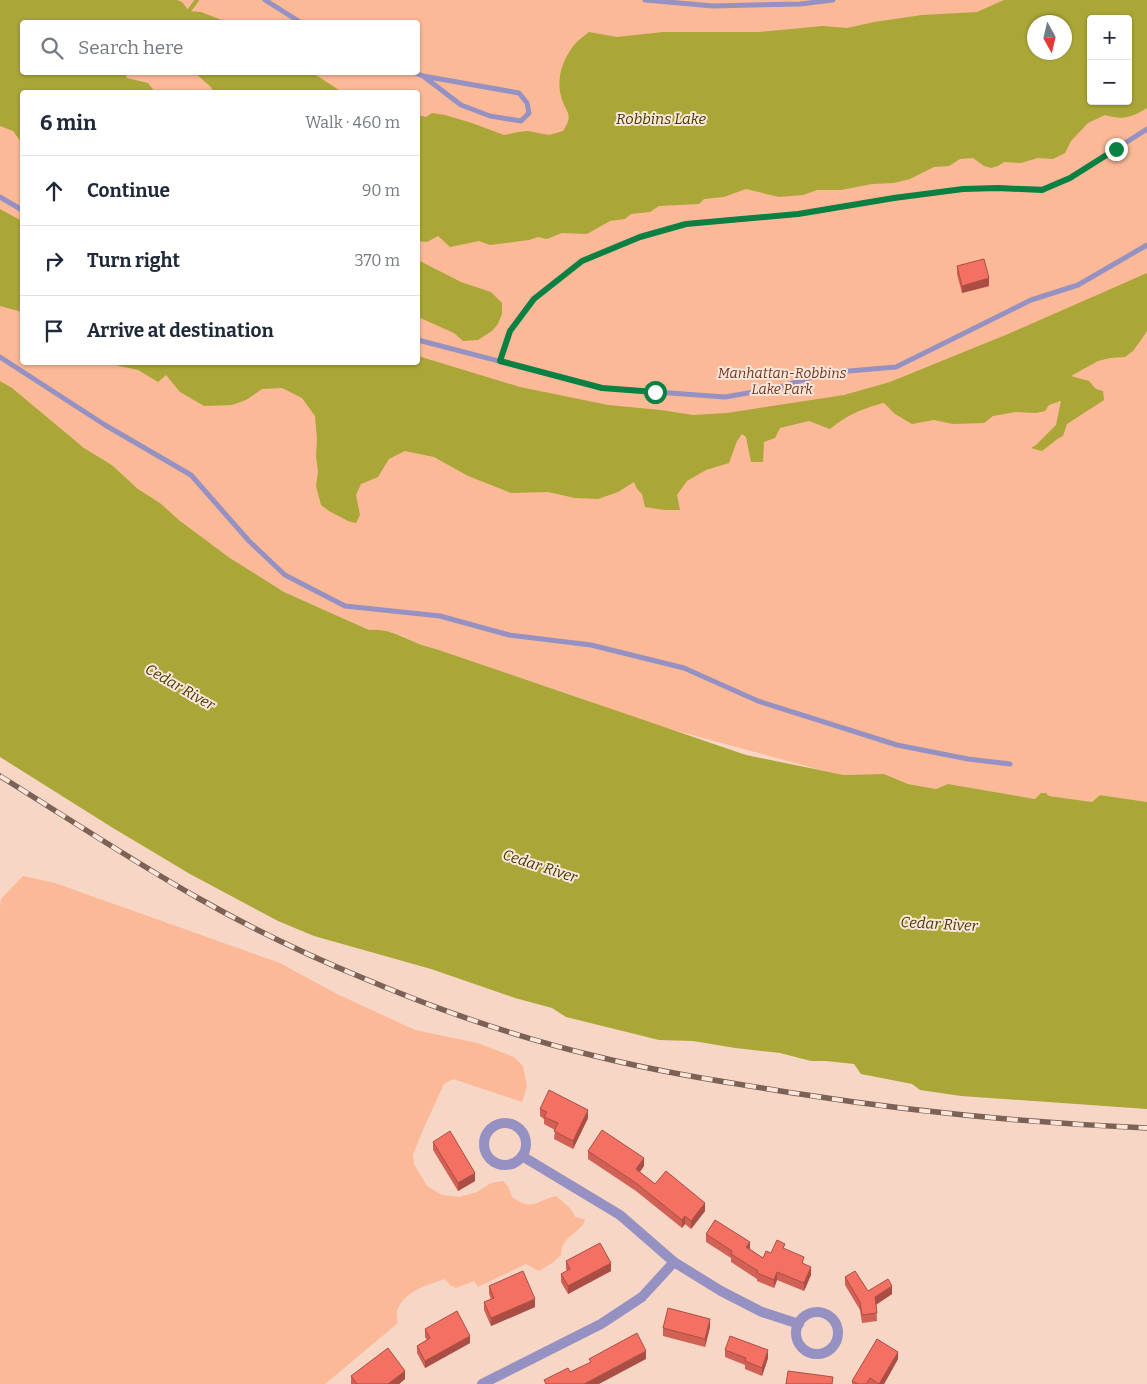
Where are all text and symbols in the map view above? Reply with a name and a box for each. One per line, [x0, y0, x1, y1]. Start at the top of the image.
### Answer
north arrow [1027, 15, 1072, 60]
map controls [1087, 15, 1132, 105]
button: + [1087, 15, 1132, 60]
search box [20, 20, 420, 75]
icon: search [38, 34, 66, 62]
text: Search here [78, 36, 183, 59]
button: − [1087, 60, 1132, 105]
text: 6 min [40, 110, 96, 136]
water label: Robbins Lake [616, 110, 706, 128]
text: Walk · 460 m [305, 113, 400, 132]
route end [1105, 138, 1128, 161]
icon: ahead [40, 177, 68, 205]
text: Continue [87, 179, 170, 202]
text: 90 m [362, 181, 400, 200]
icon: right [40, 247, 68, 275]
text: Turn right [87, 249, 180, 272]
text: 370 m [354, 251, 400, 270]
icon: arrive [40, 317, 68, 345]
text: Arrive at destination [87, 319, 274, 342]
park label: Manhattan-Robbins Lake Park [718, 365, 847, 398]
route start [644, 381, 667, 404]
water label: Cedar River [142, 660, 219, 715]
water label: Cedar River [500, 846, 580, 887]
water label: Cedar River [900, 913, 979, 935]

